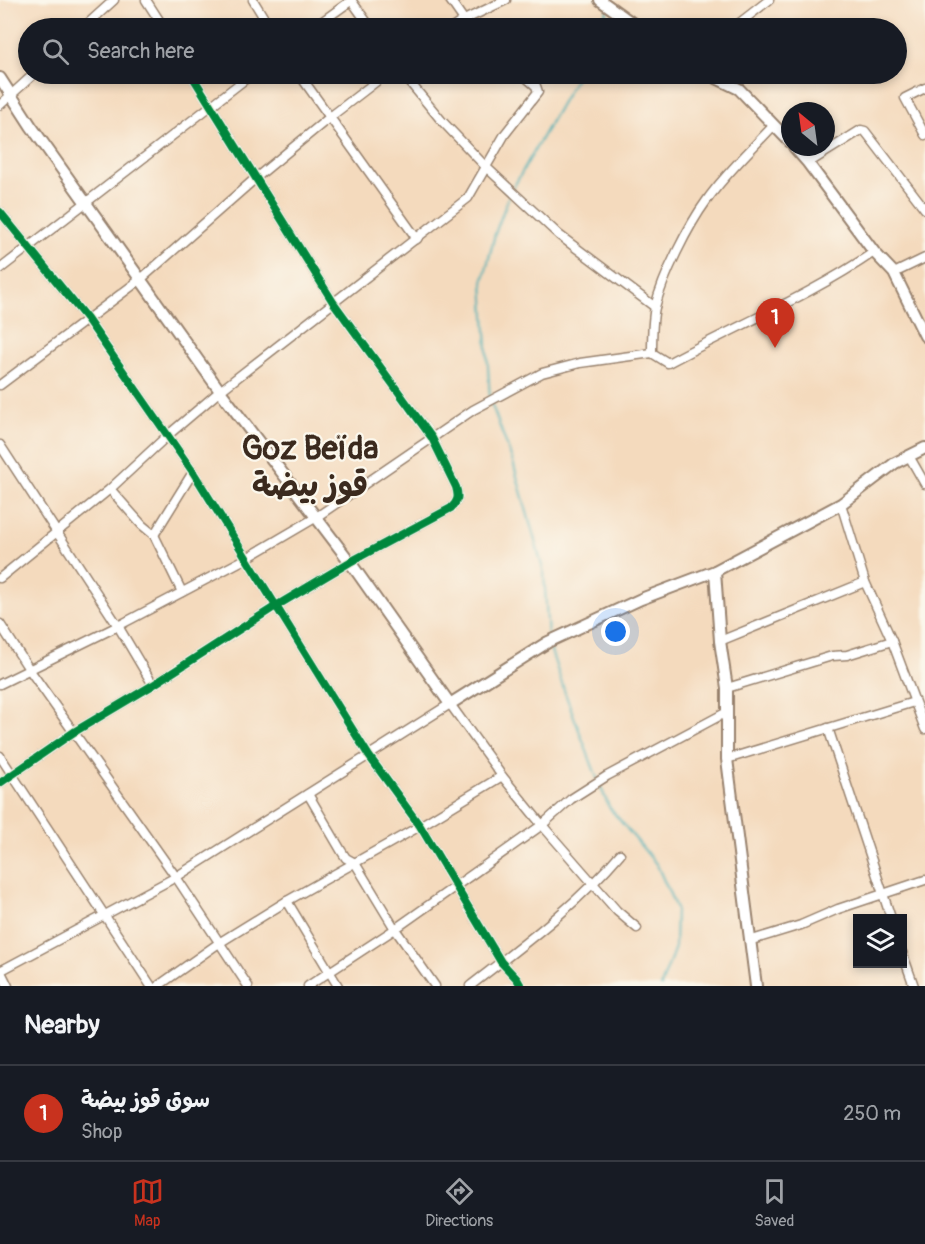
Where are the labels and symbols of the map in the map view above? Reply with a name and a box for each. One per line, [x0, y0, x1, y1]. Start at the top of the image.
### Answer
north arrow [781, 102, 835, 156]
pin: 1 [756, 298, 794, 348]
district label: Goz Beïda قوز بيضة [242, 429, 378, 506]
your location [601, 617, 630, 646]

